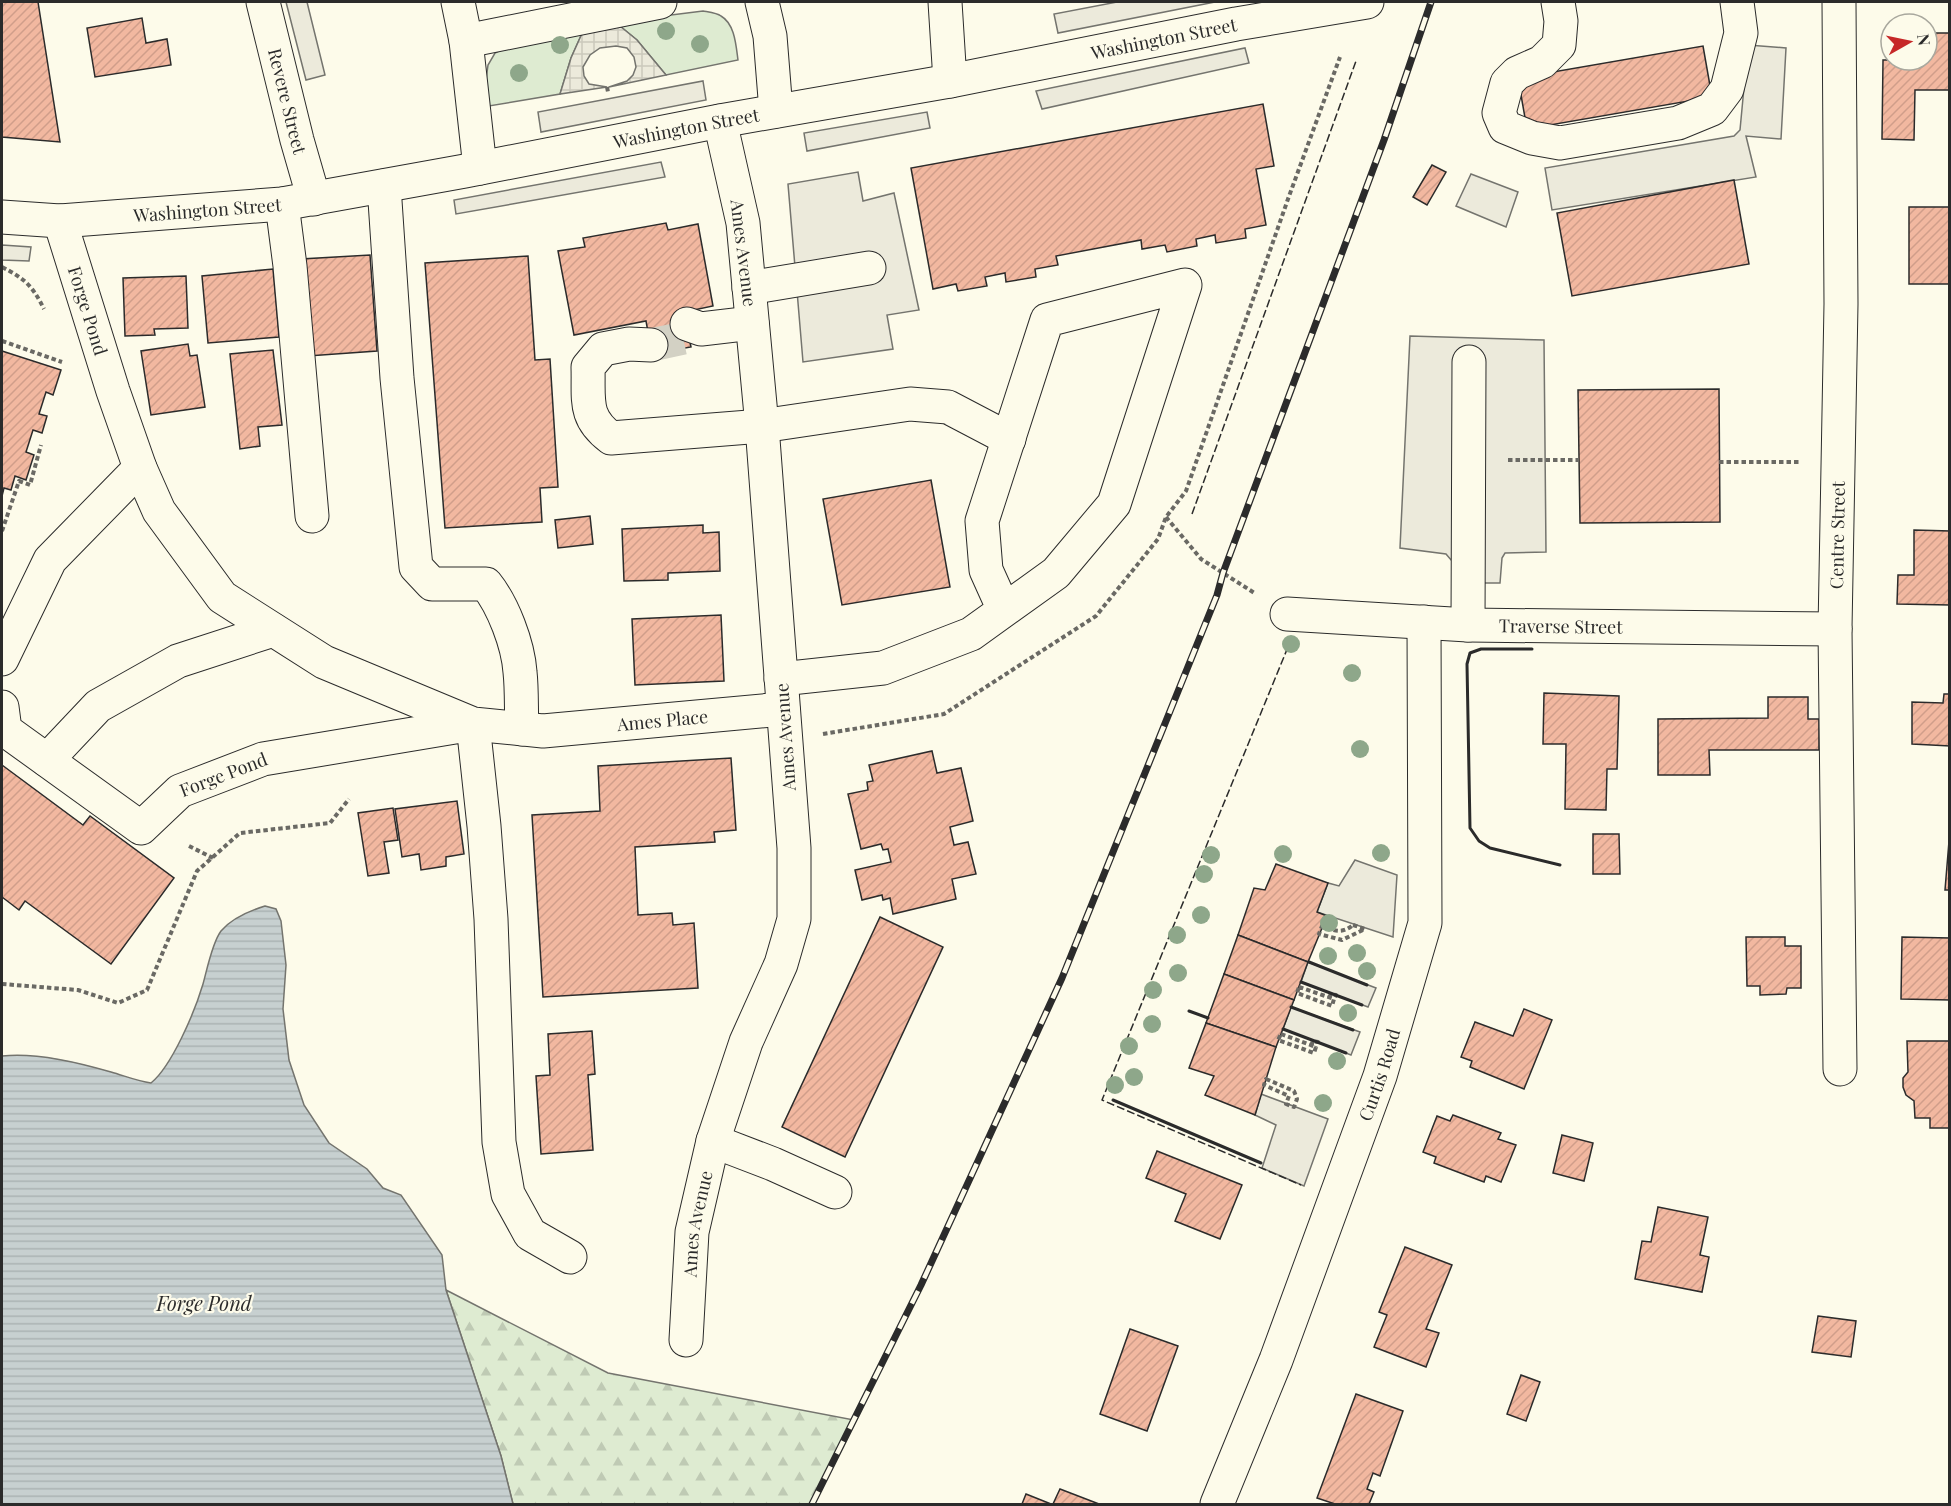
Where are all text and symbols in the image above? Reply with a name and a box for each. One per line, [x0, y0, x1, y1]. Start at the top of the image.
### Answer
street label: Washington Street [1088, 12, 1239, 65]
north arrow [1879, 12, 1939, 72]
text: N [1913, 32, 1936, 47]
street label: Revere Street [263, 46, 313, 157]
street label: Washington Street [610, 102, 762, 154]
street label: Washington Street [132, 192, 283, 227]
street label: Ames Avenue [725, 197, 762, 308]
street label: Forge Pond [63, 263, 113, 359]
street label: Centre Street [1824, 480, 1850, 589]
street label: Traverse Street [1499, 613, 1623, 639]
street label: Ames Avenue [769, 682, 801, 793]
street label: Ames Place [615, 704, 709, 736]
street label: Forge Pond [176, 746, 271, 802]
street label: Curtis Road [1353, 1025, 1405, 1124]
street label: Ames Avenue [677, 1168, 718, 1279]
water label: Forge Pond [155, 1289, 253, 1316]

